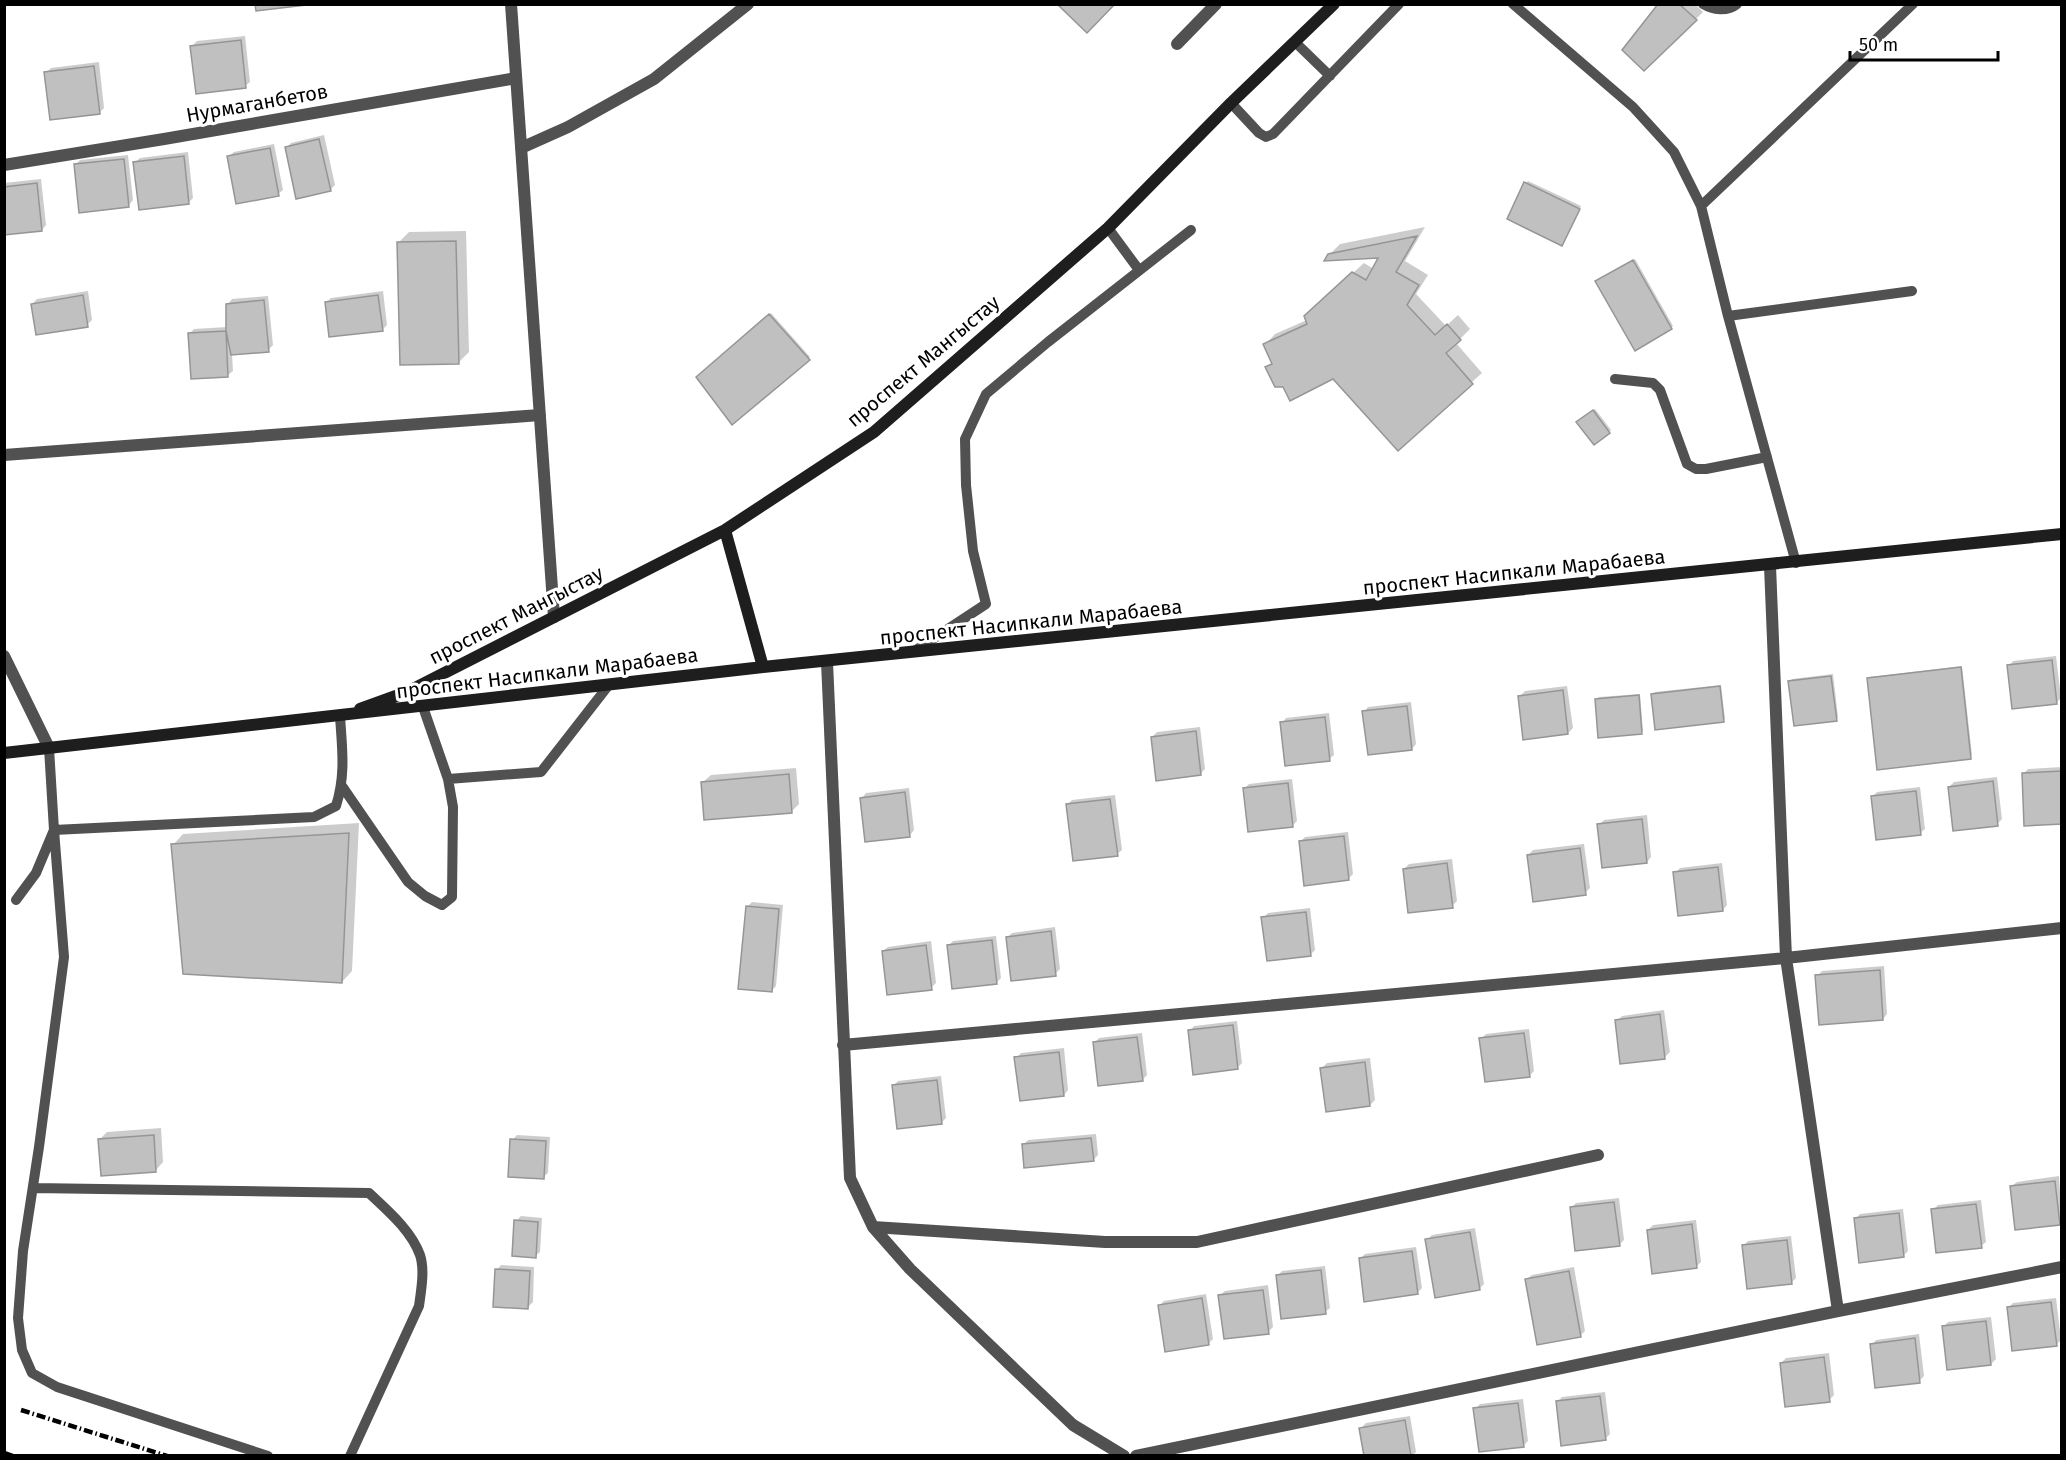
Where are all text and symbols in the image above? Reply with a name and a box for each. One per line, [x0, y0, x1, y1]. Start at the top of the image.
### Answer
scale bar [1850, 24, 1998, 62]
text: 50 m [1859, 34, 1898, 56]
street label: Нурмаганбетов [184, 79, 330, 127]
street label: проспект Мангыстау [842, 290, 1004, 432]
street label: проспект Насипкали Марабаева [1362, 544, 1666, 600]
street label: проспект Мангыстау [425, 561, 607, 669]
street label: проспект Насипкали Марабаева [879, 594, 1183, 650]
street label: проспект Насипкали Марабаева [395, 643, 699, 703]

